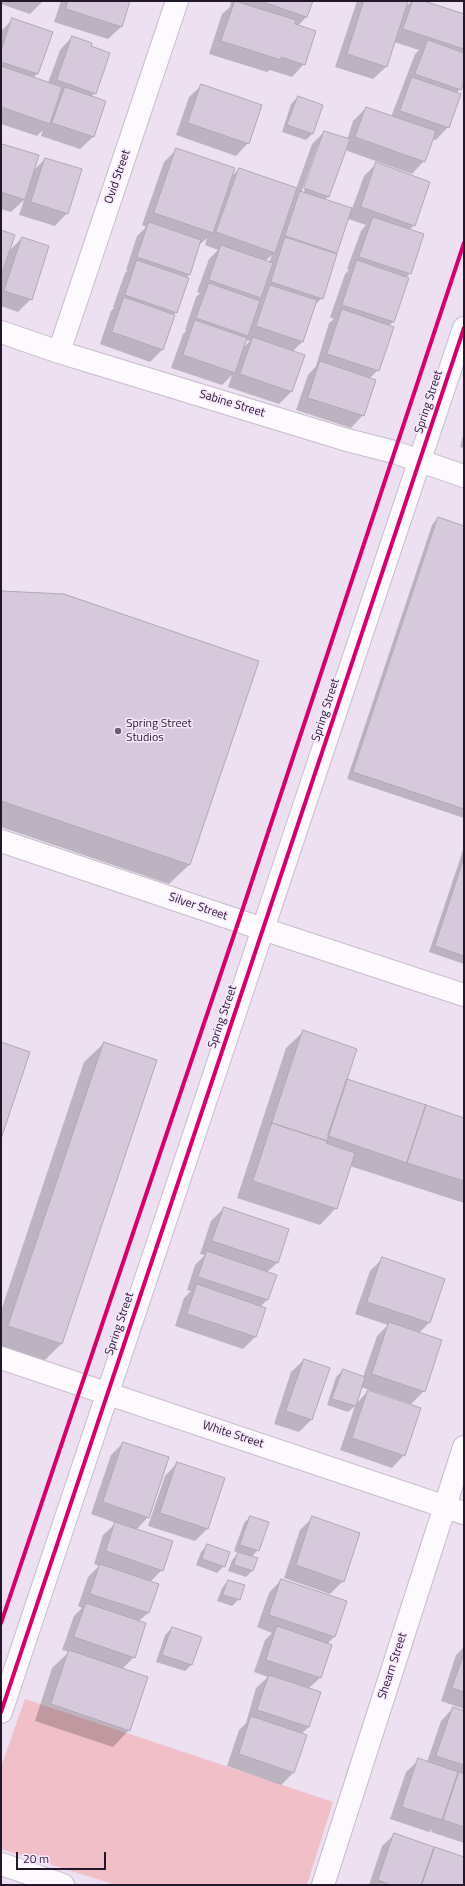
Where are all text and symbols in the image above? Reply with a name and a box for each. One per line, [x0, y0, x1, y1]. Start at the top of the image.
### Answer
street label: Ovid Street [102, 148, 134, 206]
street label: Spring Street [412, 368, 446, 436]
street label: Sabine Street [198, 387, 266, 421]
street label: Spring Street [309, 676, 343, 744]
place label: Spring Street Studios [126, 717, 192, 745]
marker: Spring Street Studios [113, 726, 123, 736]
street label: Silver Street [167, 890, 229, 924]
street label: Spring Street [205, 984, 241, 1050]
street label: Spring Street [102, 1291, 138, 1357]
street label: White Street [201, 1418, 265, 1452]
street label: Shearn Street [375, 1631, 411, 1701]
scale bar [18, 1844, 108, 1870]
text: 20 m [23, 1849, 49, 1868]

